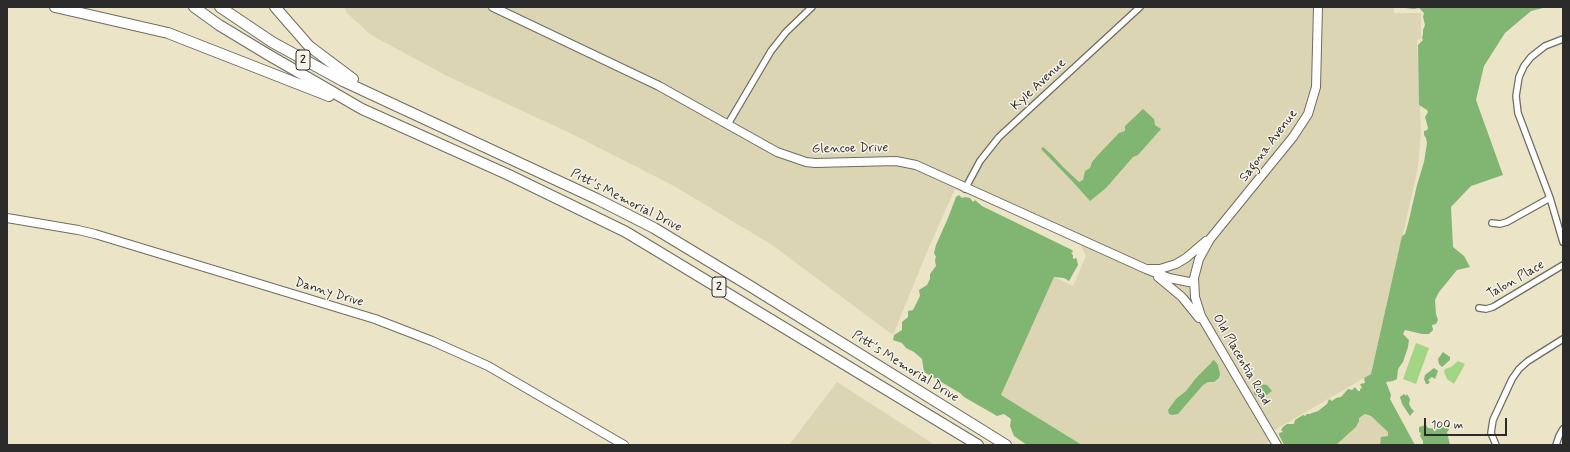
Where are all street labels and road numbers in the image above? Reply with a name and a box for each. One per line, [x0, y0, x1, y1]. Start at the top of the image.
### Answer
road number: 2 [296, 50, 310, 70]
street label: Kyle Avenue [1008, 56, 1070, 114]
street label: Sagona Avenue [1237, 107, 1301, 185]
street label: Glencoe Drive [812, 141, 888, 157]
street label: Pitt's Memorial Drive [568, 166, 684, 236]
street label: Talon Place [1485, 257, 1547, 303]
street label: Danny Drive [293, 275, 365, 311]
road number: 2 [712, 277, 726, 297]
street label: Old Placentia Road [1209, 312, 1273, 408]
street label: Pitt's Memorial Drive [849, 328, 961, 406]

